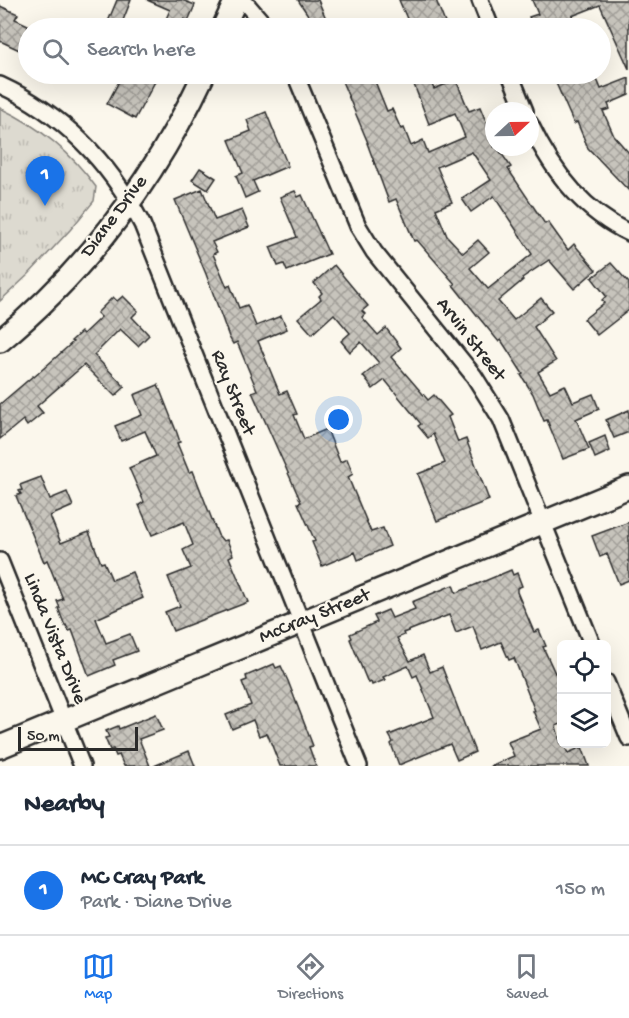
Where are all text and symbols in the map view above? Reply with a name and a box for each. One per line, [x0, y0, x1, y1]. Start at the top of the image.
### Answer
search box [18, 18, 611, 84]
icon: search [39, 35, 72, 68]
text: Search here [87, 38, 195, 64]
north arrow [485, 102, 539, 156]
pin: 1 [26, 156, 64, 206]
street label: Diane Drive [76, 171, 154, 264]
street label: Arvin Street [430, 294, 511, 388]
street label: Ray Street [205, 347, 260, 440]
your location [324, 405, 353, 434]
street label: Linda Vista Drive [17, 570, 91, 708]
street label: McCray Street [256, 584, 376, 650]
map controls [557, 640, 611, 748]
button: locate [557, 640, 611, 694]
button: layers [557, 694, 611, 748]
scale bar [18, 724, 138, 752]
text: 50 m [27, 728, 60, 747]
text: Nearby [24, 790, 105, 821]
text: MC Cray Park [81, 866, 203, 892]
text: 1 [39, 879, 48, 902]
text: 150 m [556, 879, 605, 902]
text: Park · Diane Drive [81, 892, 232, 915]
tab: Map [82, 950, 115, 1005]
tab: Directions [278, 950, 343, 1005]
tab: Saved [506, 950, 547, 1005]

